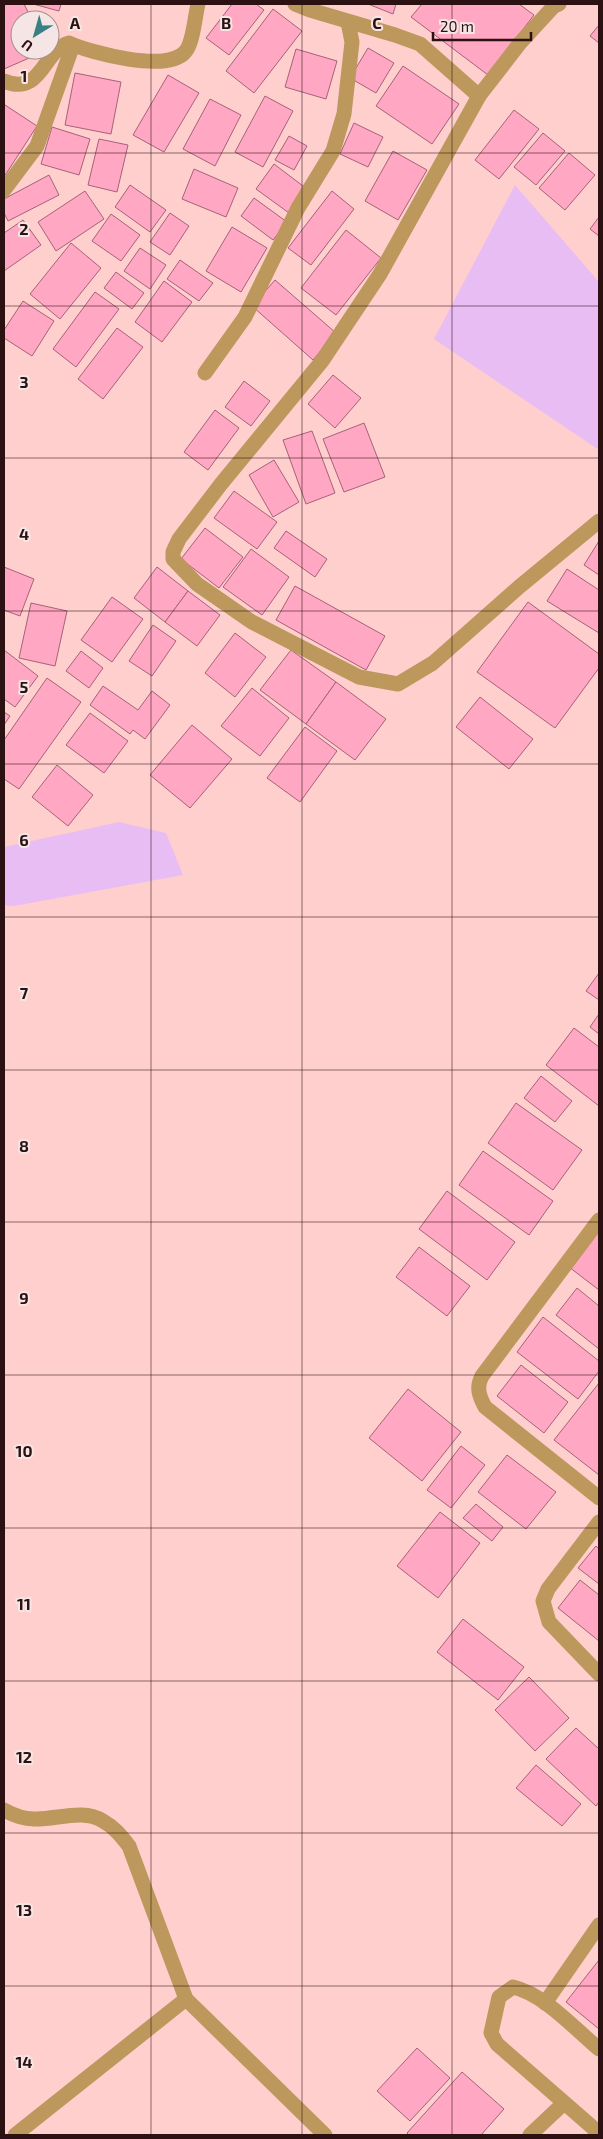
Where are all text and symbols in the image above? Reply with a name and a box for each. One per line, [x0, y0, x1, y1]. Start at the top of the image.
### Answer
north arrow [10, 10, 60, 60]
scale bar [433, 10, 530, 42]
text: A [70, 13, 81, 32]
text: B [221, 13, 231, 32]
text: C [372, 13, 382, 32]
text: 20 m [440, 17, 474, 35]
text: U [18, 36, 36, 55]
text: 1 [21, 66, 27, 85]
text: 2 [19, 219, 29, 238]
text: 3 [19, 372, 29, 391]
text: 4 [19, 524, 29, 543]
text: 5 [20, 677, 29, 696]
text: 6 [19, 830, 29, 849]
text: 7 [20, 983, 29, 1002]
text: 8 [19, 1136, 29, 1155]
text: 9 [19, 1288, 29, 1307]
text: 10 [15, 1441, 33, 1460]
text: 11 [17, 1594, 31, 1613]
text: 12 [16, 1747, 32, 1766]
text: 13 [16, 1900, 32, 1919]
text: 14 [15, 2052, 33, 2071]

